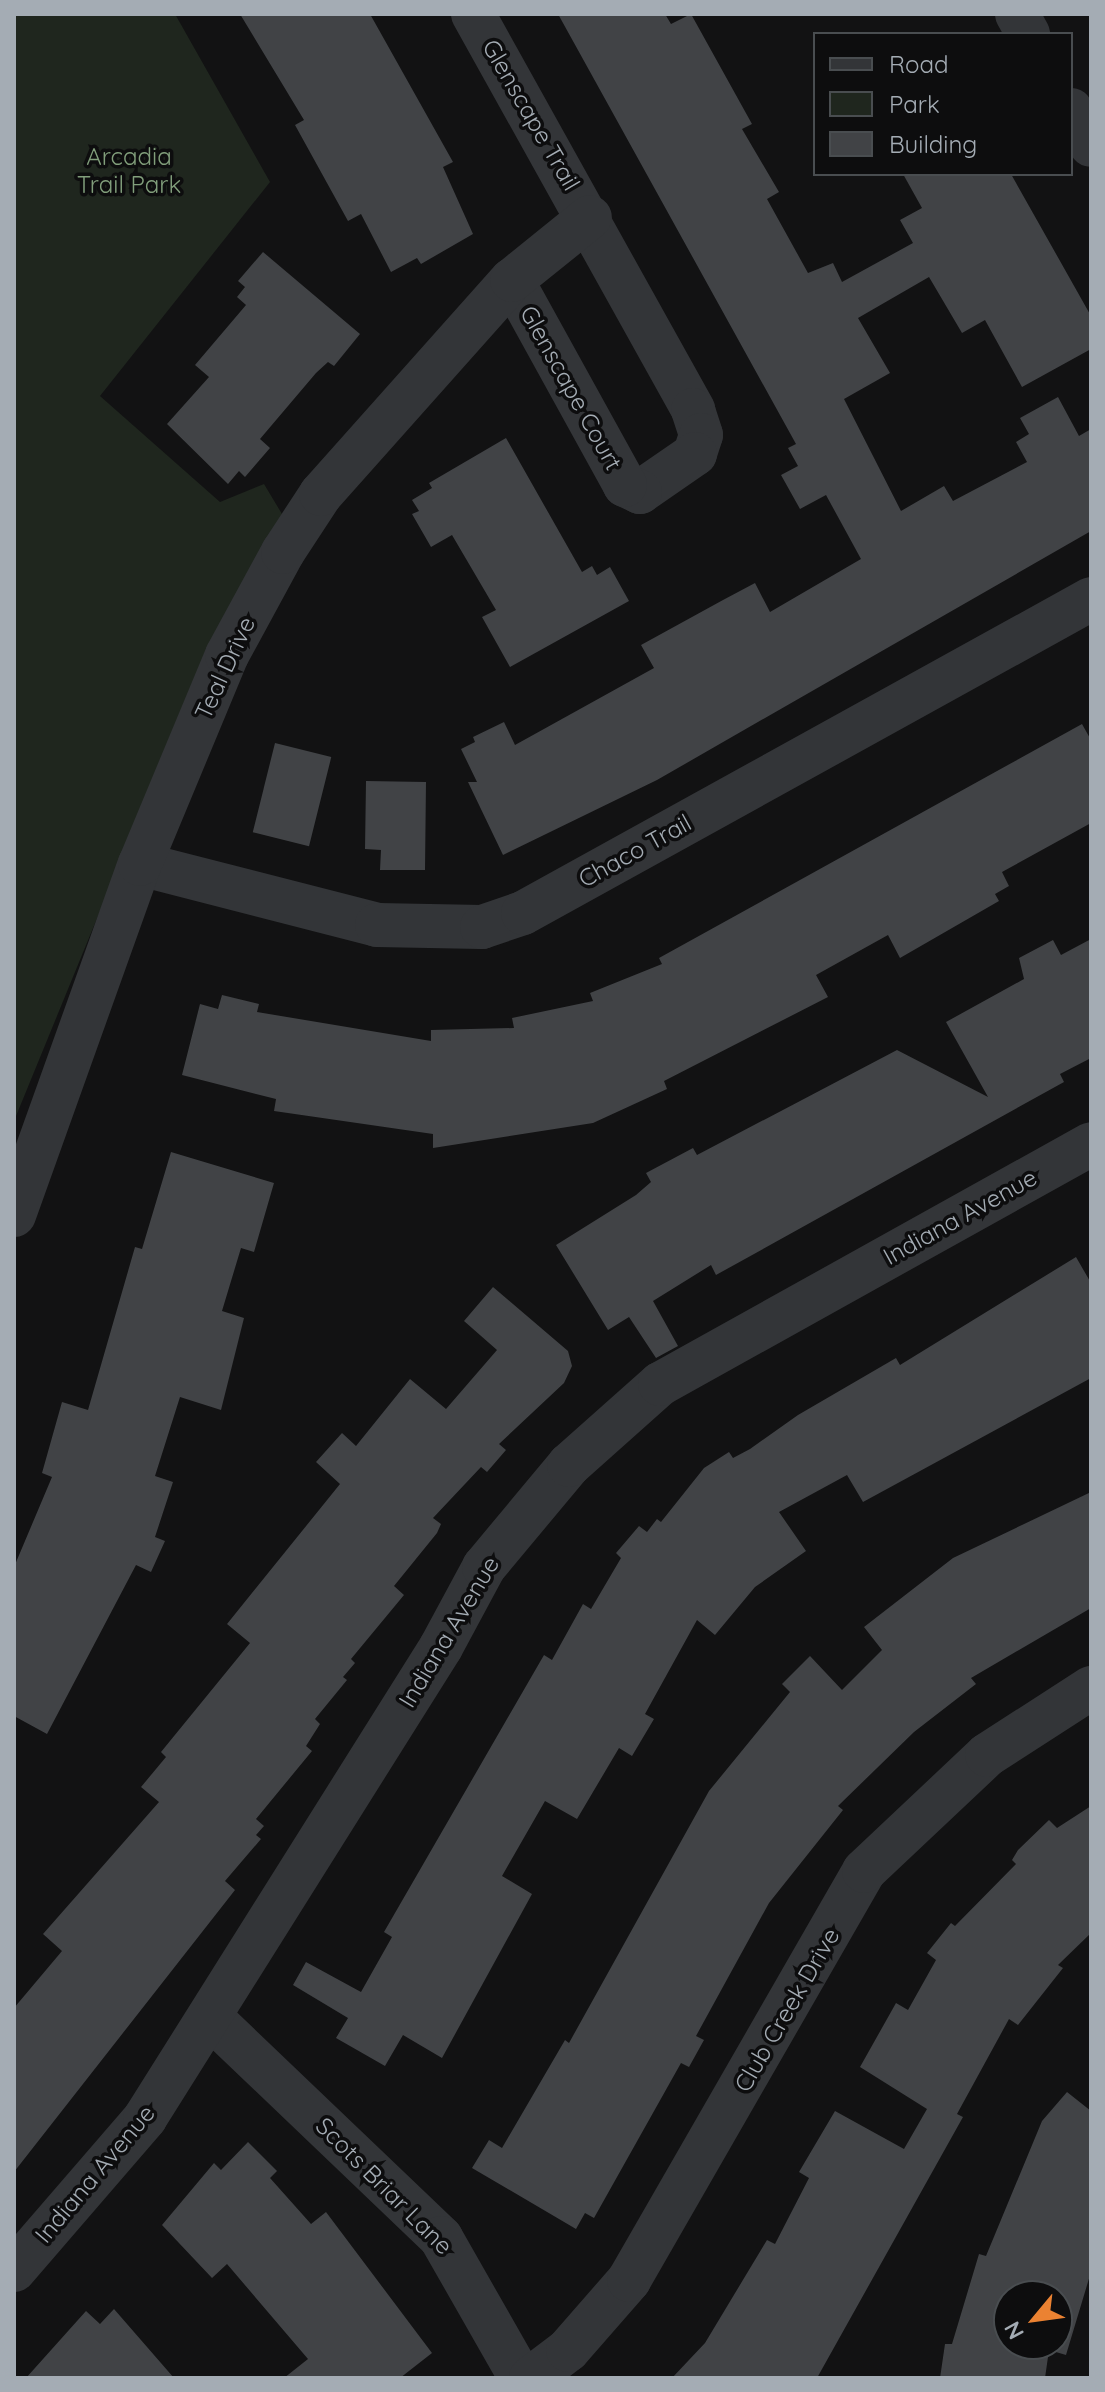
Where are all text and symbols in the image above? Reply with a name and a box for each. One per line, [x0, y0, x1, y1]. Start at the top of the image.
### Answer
legend [813, 32, 1073, 176]
street label: Glenscape Trail [476, 34, 586, 196]
text: Road [889, 49, 949, 79]
text: Park [889, 89, 940, 119]
text: Building [889, 129, 977, 159]
park label: Arcadia Trail Park [77, 143, 181, 199]
street label: Glenscape Court [514, 301, 628, 475]
street label: Teal Drive [189, 612, 261, 724]
street label: Chaco Trail [574, 808, 696, 894]
street label: Indiana Avenue [878, 1163, 1042, 1271]
street label: Indiana Avenue [393, 1551, 505, 1713]
street label: Club Creek Drive [728, 1923, 846, 2097]
street label: Indiana Avenue [29, 2099, 161, 2249]
street label: Scots Briar Lane [309, 2111, 459, 2261]
north arrow [993, 2280, 1073, 2360]
text: N [998, 2317, 1030, 2345]

